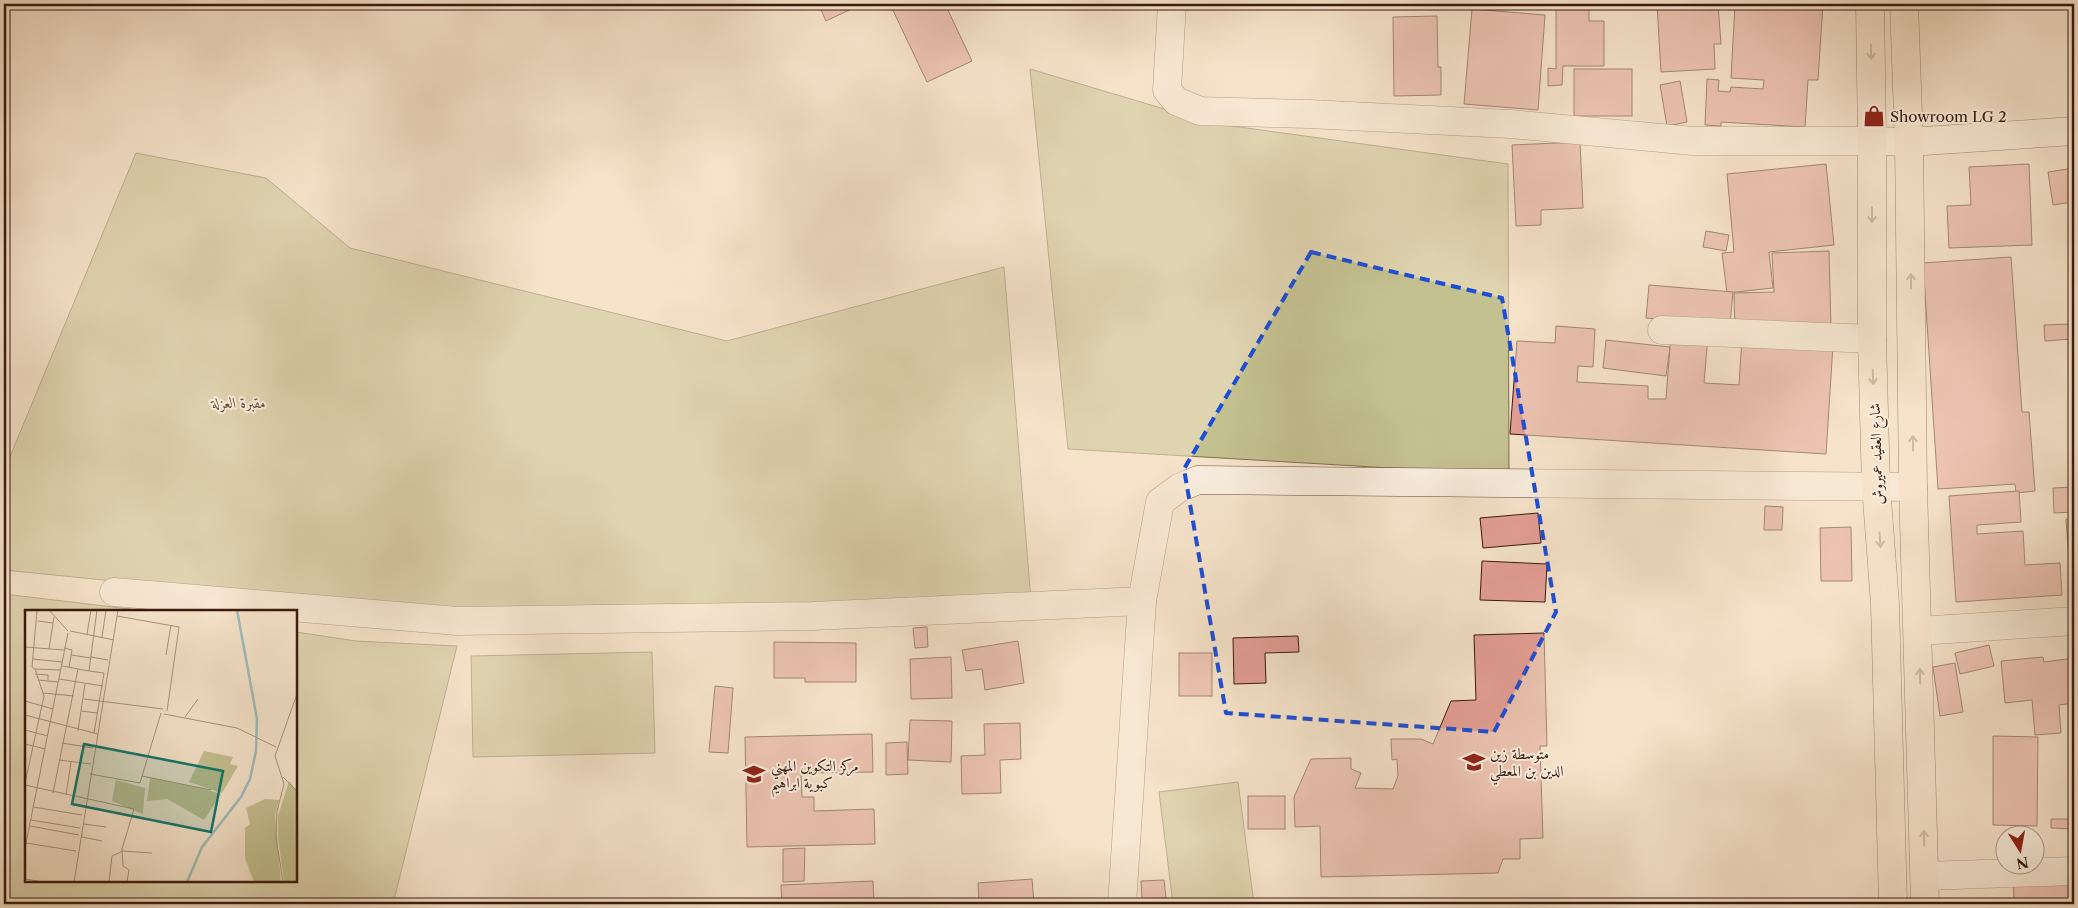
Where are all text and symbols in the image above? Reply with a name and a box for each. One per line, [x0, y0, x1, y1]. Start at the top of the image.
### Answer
one-way arrow [1866, 44, 1875, 60]
shop icon: Showroom LG 2 [1861, 103, 1887, 129]
place label: Showroom LG 2 [1890, 107, 2007, 126]
one-way arrow [1867, 206, 1877, 223]
one-way arrow [1906, 273, 1915, 289]
one-way arrow [1868, 369, 1878, 385]
park label: مقبرة العزلة [210, 393, 266, 413]
street label: شارع العقيد عميروش [1865, 403, 1891, 505]
one-way arrow [1908, 435, 1918, 452]
one-way arrow [1876, 532, 1885, 548]
inset map [25, 610, 298, 883]
one-way arrow [1915, 668, 1924, 684]
place label: متوسطة زين الدين بن المعطي [1490, 744, 1564, 785]
school or university icon: متوسطة زين الدين بن المعطي [1461, 749, 1487, 775]
place label: مركز التكوين المهني كبوية ابراهيم [771, 756, 859, 798]
school or university icon: مركز التكوين المهني كبوية ابراهيم [741, 761, 767, 787]
north arrow [1996, 826, 2046, 876]
one-way arrow [1919, 830, 1929, 846]
text: N [2015, 853, 2030, 873]

